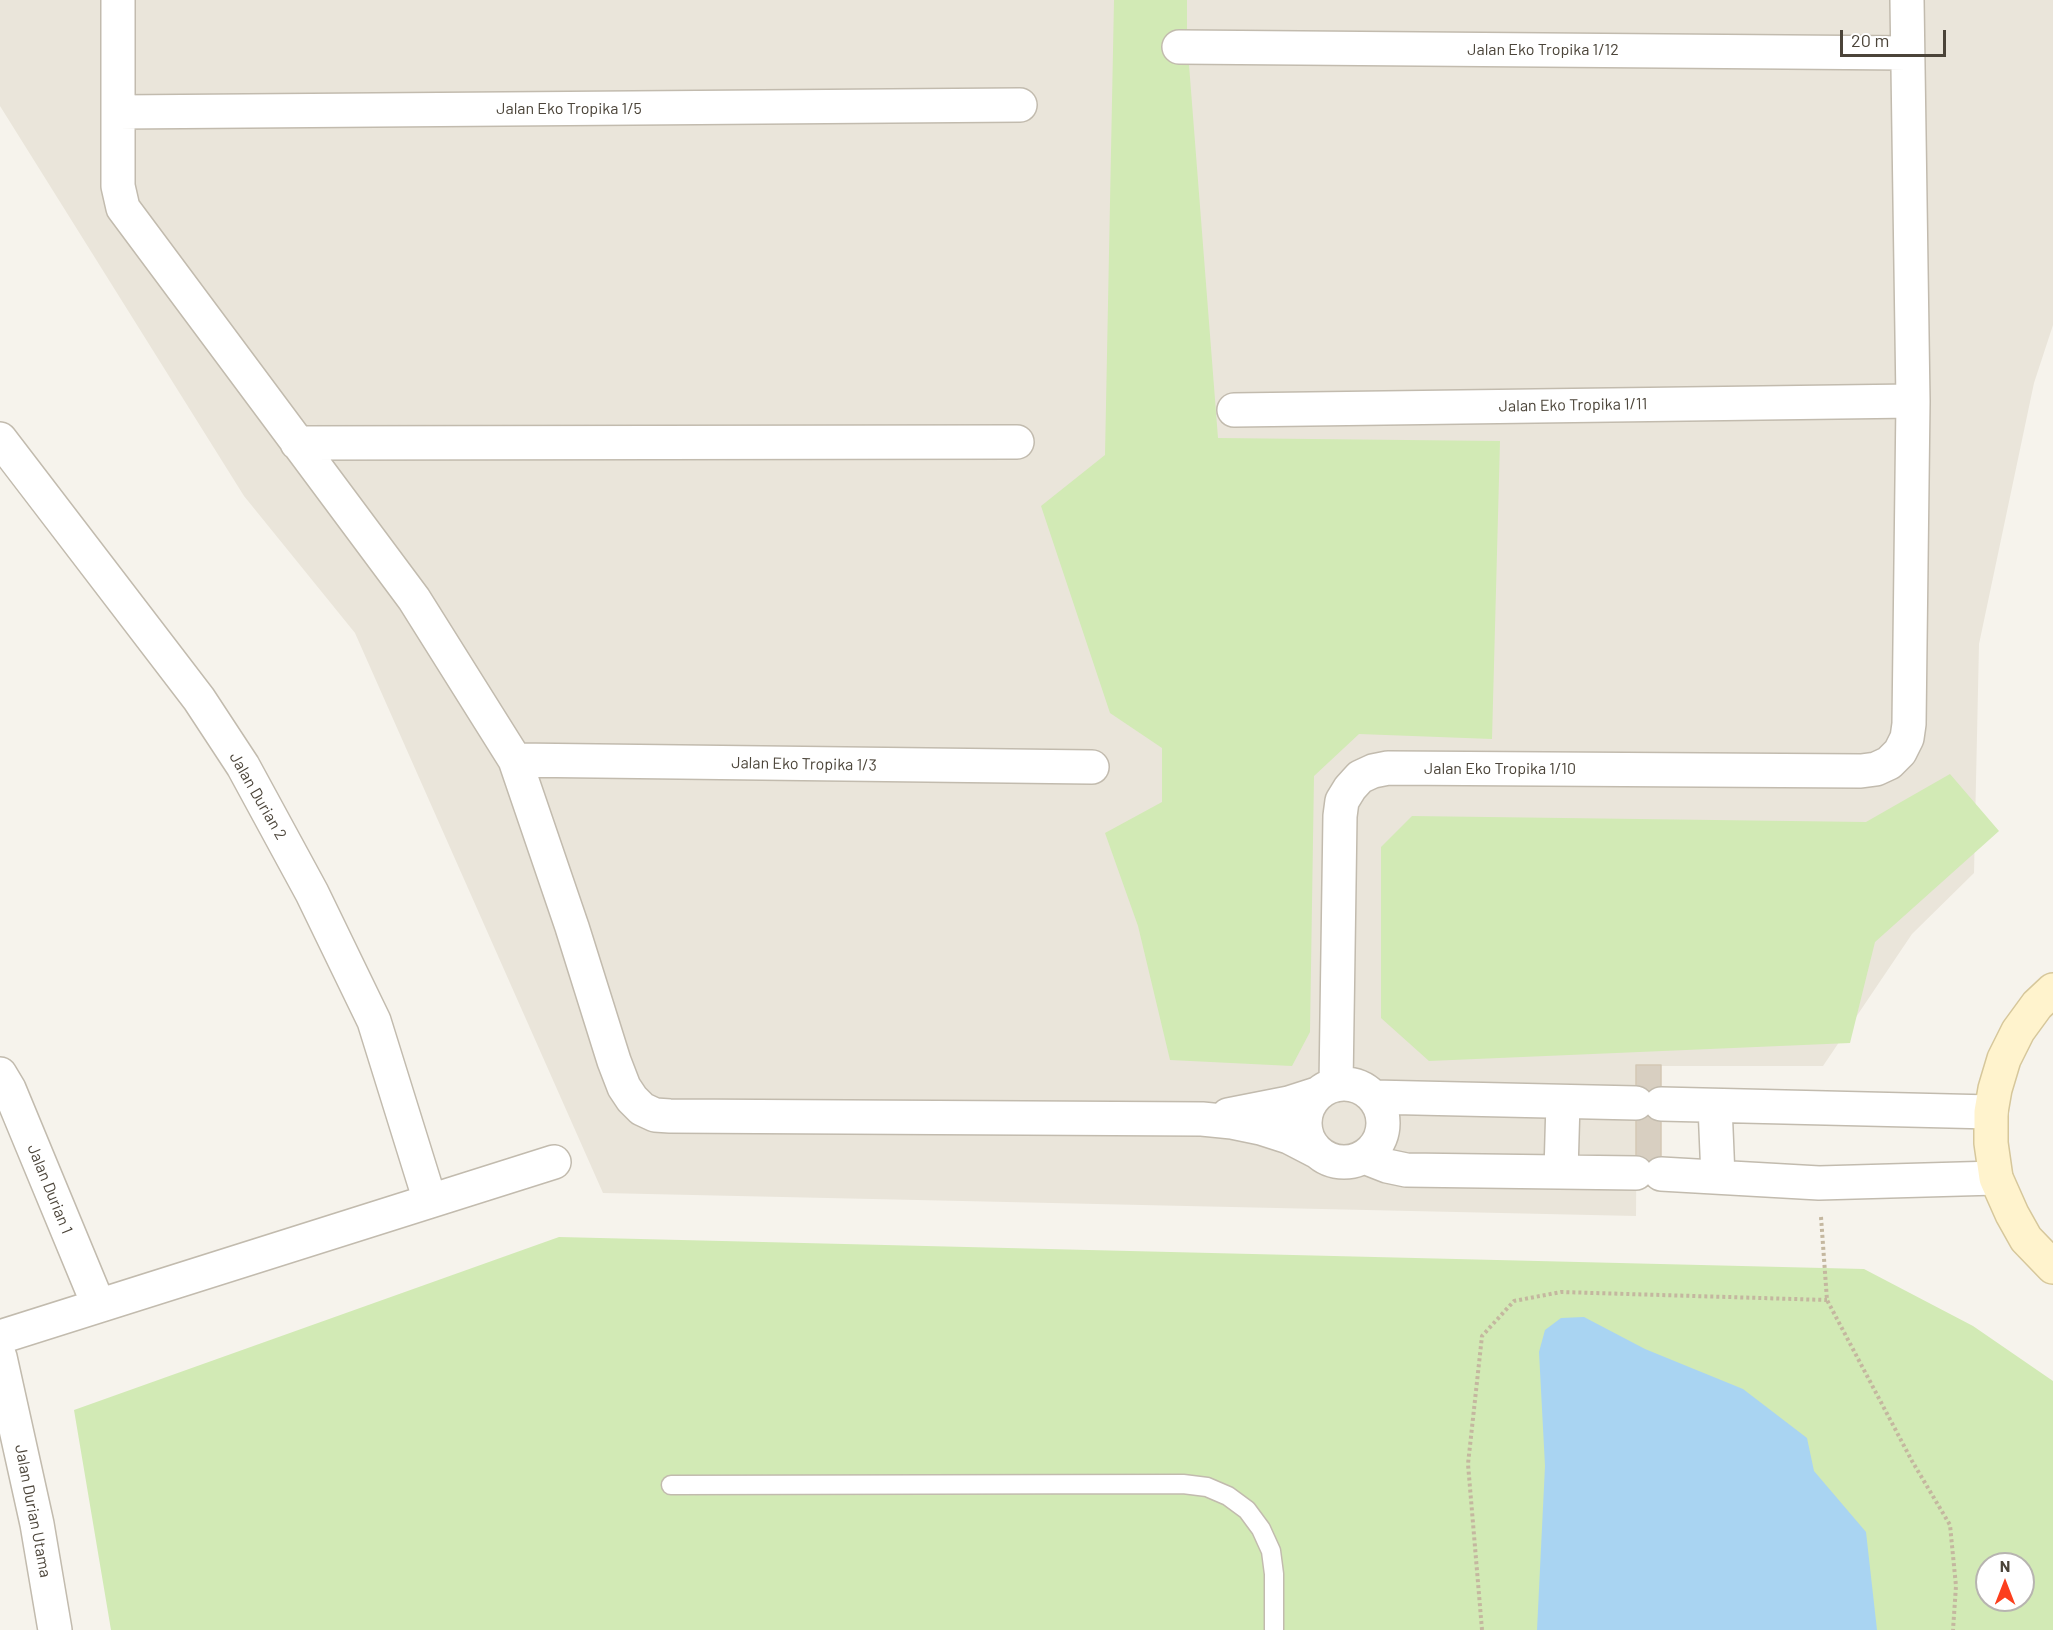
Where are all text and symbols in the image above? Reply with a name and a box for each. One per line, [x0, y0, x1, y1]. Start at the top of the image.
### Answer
scale bar [1843, 18, 1950, 56]
text: 20 m [1851, 29, 1889, 51]
street label: Jalan Eko Tropika 1/12 [1467, 40, 1619, 60]
street label: Jalan Eko Tropika 1/5 [496, 99, 642, 119]
street label: Jalan Eko Tropika 1/11 [1499, 394, 1647, 416]
street label: Jalan Durian 2 [225, 749, 291, 843]
street label: Jalan Eko Tropika 1/3 [731, 753, 877, 775]
street label: Jalan Eko Tropika 1/10 [1424, 759, 1576, 779]
street label: Jalan Durian 1 [23, 1141, 77, 1237]
street label: Jalan Durian Utama [11, 1443, 55, 1579]
north arrow [1975, 1552, 2035, 1612]
text: N [2000, 1556, 2010, 1575]

